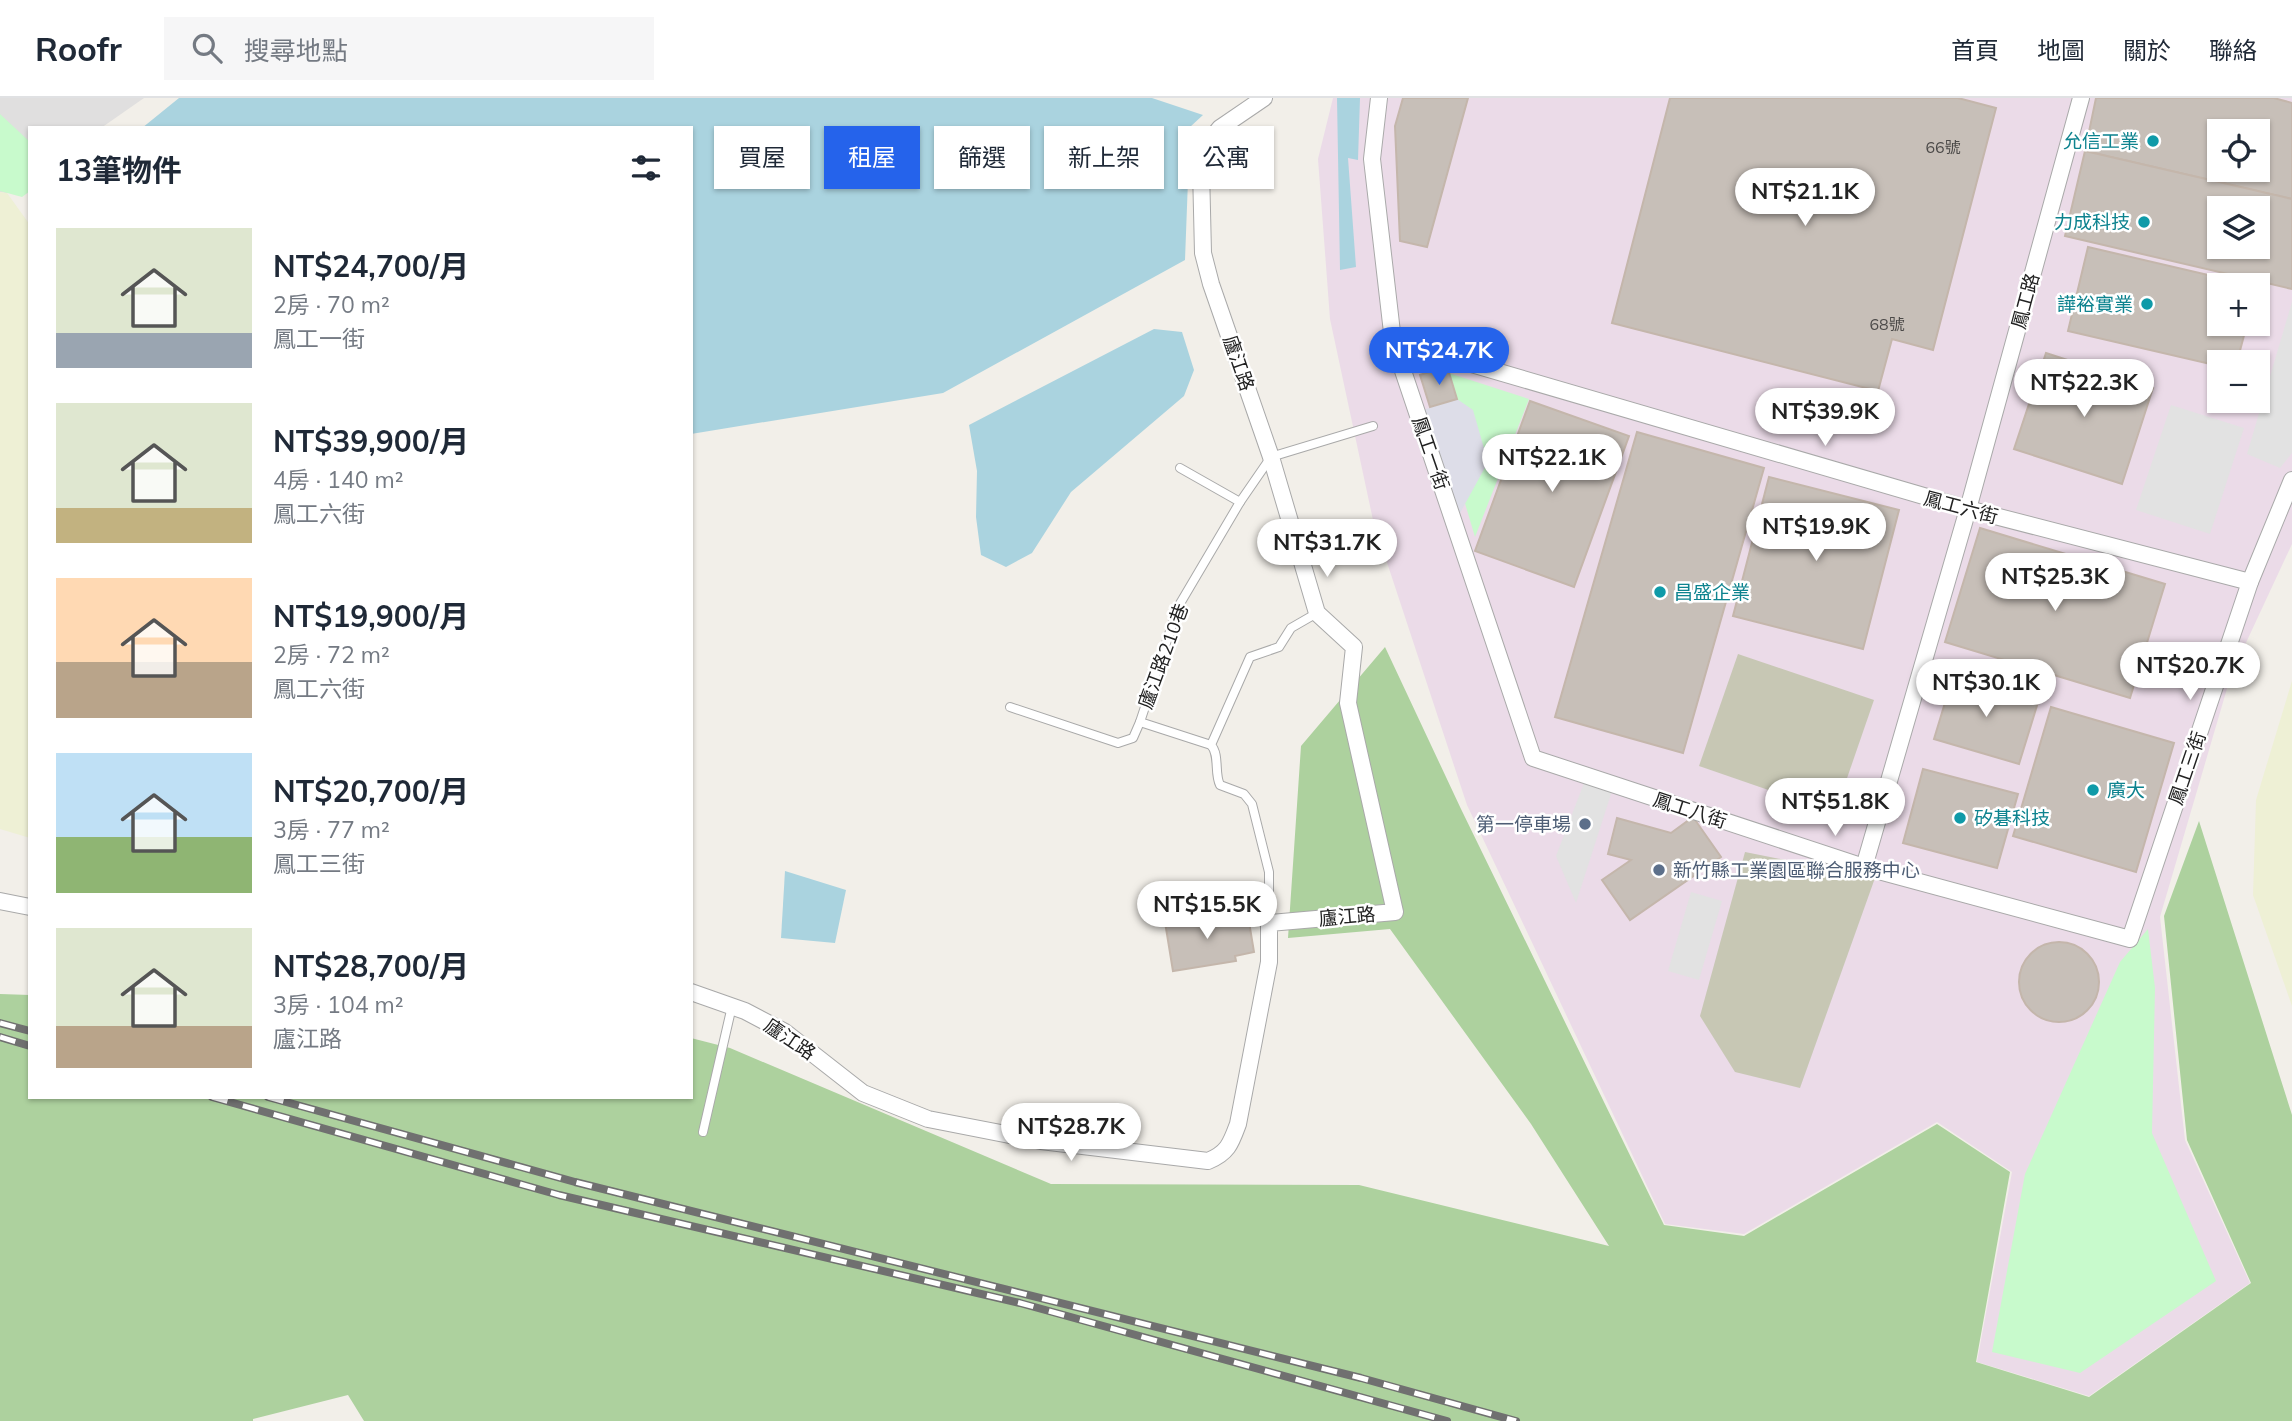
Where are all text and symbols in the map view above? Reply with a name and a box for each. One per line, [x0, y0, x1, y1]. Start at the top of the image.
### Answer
search box [164, 17, 654, 80]
text: Roofr [35, 28, 122, 69]
icon: search [188, 29, 226, 67]
text: 搜尋地點 [244, 34, 348, 67]
text: 首頁 [1951, 35, 1999, 65]
text: 地圖 [2037, 35, 2085, 65]
text: 關於 [2123, 35, 2171, 65]
text: 聯絡 [2209, 35, 2257, 65]
map controls [2207, 119, 2270, 413]
button: locate [2207, 119, 2270, 182]
chip: 買屋 [714, 126, 810, 189]
chip: 租屋 [824, 126, 920, 189]
chip: 篩選 [934, 126, 1030, 189]
chip: 新上架 [1044, 126, 1164, 189]
chip: 公寓 [1178, 126, 1274, 189]
place label: 允信工業 [2063, 129, 2139, 153]
marker: 允信工業 [2145, 133, 2161, 149]
house number: 66號 [1925, 137, 1961, 157]
icon: filters [627, 149, 665, 187]
text: 13筆物件 [56, 151, 182, 189]
pin: NT$21.1K [1733, 169, 1877, 228]
text: NT$21.1K [1751, 176, 1859, 205]
button: layers [2207, 196, 2270, 259]
place label: 力成科技 [2054, 210, 2130, 234]
marker: 力成科技 [2136, 214, 2152, 230]
text: NT$24,700/月 [273, 247, 469, 285]
icon: home [112, 256, 196, 340]
street label: 鳳工路 [2006, 270, 2044, 332]
button: + [2207, 273, 2270, 336]
text: 2房 · 70 m² [273, 290, 390, 319]
place label: 譁裕實業 [2057, 292, 2133, 316]
marker: 譁裕實業 [2139, 296, 2155, 312]
house number: 68號 [1869, 314, 1905, 334]
text: 鳳工一街 [273, 324, 365, 353]
pin: NT$24.7K [1367, 328, 1511, 387]
street label: 廬江路 [1218, 332, 1260, 394]
text: NT$24.7K [1385, 335, 1493, 364]
button: − [2207, 350, 2270, 413]
pin: NT$22.3K [2012, 360, 2156, 419]
text: NT$22.3K [2030, 367, 2138, 396]
pin: NT$39.9K [1753, 388, 1897, 448]
text: NT$39.9K [1771, 396, 1879, 425]
street label: 鳳工一街 [1407, 413, 1455, 493]
text: NT$39,900/月 [273, 422, 469, 460]
icon: home [112, 431, 196, 515]
pin: NT$22.1K [1480, 434, 1624, 494]
text: NT$22.1K [1498, 442, 1606, 471]
text: 4房 · 140 m² [273, 465, 403, 494]
street label: 鳳工六街 [1921, 486, 2001, 528]
text: 鳳工六街 [273, 499, 365, 528]
pin: NT$19.9K [1744, 504, 1888, 563]
text: NT$19.9K [1762, 511, 1870, 540]
pin: NT$31.7K [1255, 519, 1399, 579]
text: NT$31.7K [1273, 527, 1381, 556]
pin: NT$25.3K [1983, 554, 2127, 613]
text: NT$25.3K [2001, 561, 2109, 590]
place label: 昌盛企業 [1674, 580, 1750, 604]
marker: 昌盛企業 [1652, 584, 1668, 600]
text: NT$19,900/月 [273, 597, 469, 635]
street label: 廬江路210巷 [1133, 600, 1193, 712]
icon: home [112, 606, 196, 690]
text: 2房 · 72 m² [273, 640, 390, 669]
pin: NT$20.7K [2118, 642, 2262, 702]
text: NT$20.7K [2136, 650, 2244, 679]
pin: NT$30.1K [1914, 660, 2058, 719]
text: NT$30.1K [1932, 667, 2040, 696]
text: 鳳工六街 [273, 674, 365, 703]
street label: 鳳工三街 [2163, 728, 2211, 808]
text: NT$20,700/月 [273, 772, 469, 810]
pin: NT$51.8K [1763, 778, 1907, 838]
place label: 廣大 [2107, 778, 2145, 802]
icon: home [112, 781, 196, 865]
marker: 廣大 [2085, 782, 2101, 798]
text: NT$51.8K [1781, 786, 1889, 815]
street label: 鳳工八街 [1650, 787, 1730, 833]
place label: 矽碁科技 [1974, 806, 2050, 830]
marker: 矽碁科技 [1952, 810, 1968, 826]
place label: 第一停車場 [1476, 812, 1571, 836]
text: 3房 · 77 m² [273, 815, 390, 844]
marker: 第一停車場 [1577, 816, 1593, 832]
text: 鳳工三街 [273, 849, 365, 878]
place label: 新竹縣工業園區聯合服務中心 [1673, 858, 1920, 882]
marker: 新竹縣工業園區聯合服務中心 [1651, 862, 1667, 878]
pin: NT$15.5K [1135, 882, 1279, 941]
text: NT$15.5K [1153, 889, 1261, 918]
street label: 廬江路 [1318, 902, 1376, 930]
text: NT$28,700/月 [273, 947, 469, 985]
icon: home [112, 956, 196, 1040]
text: 3房 · 104 m² [273, 990, 403, 1019]
street label: 廬江路 [760, 1013, 820, 1065]
text: 廬江路 [273, 1024, 342, 1053]
pin: NT$28.7K [999, 1104, 1143, 1163]
text: NT$28.7K [1017, 1111, 1125, 1140]

